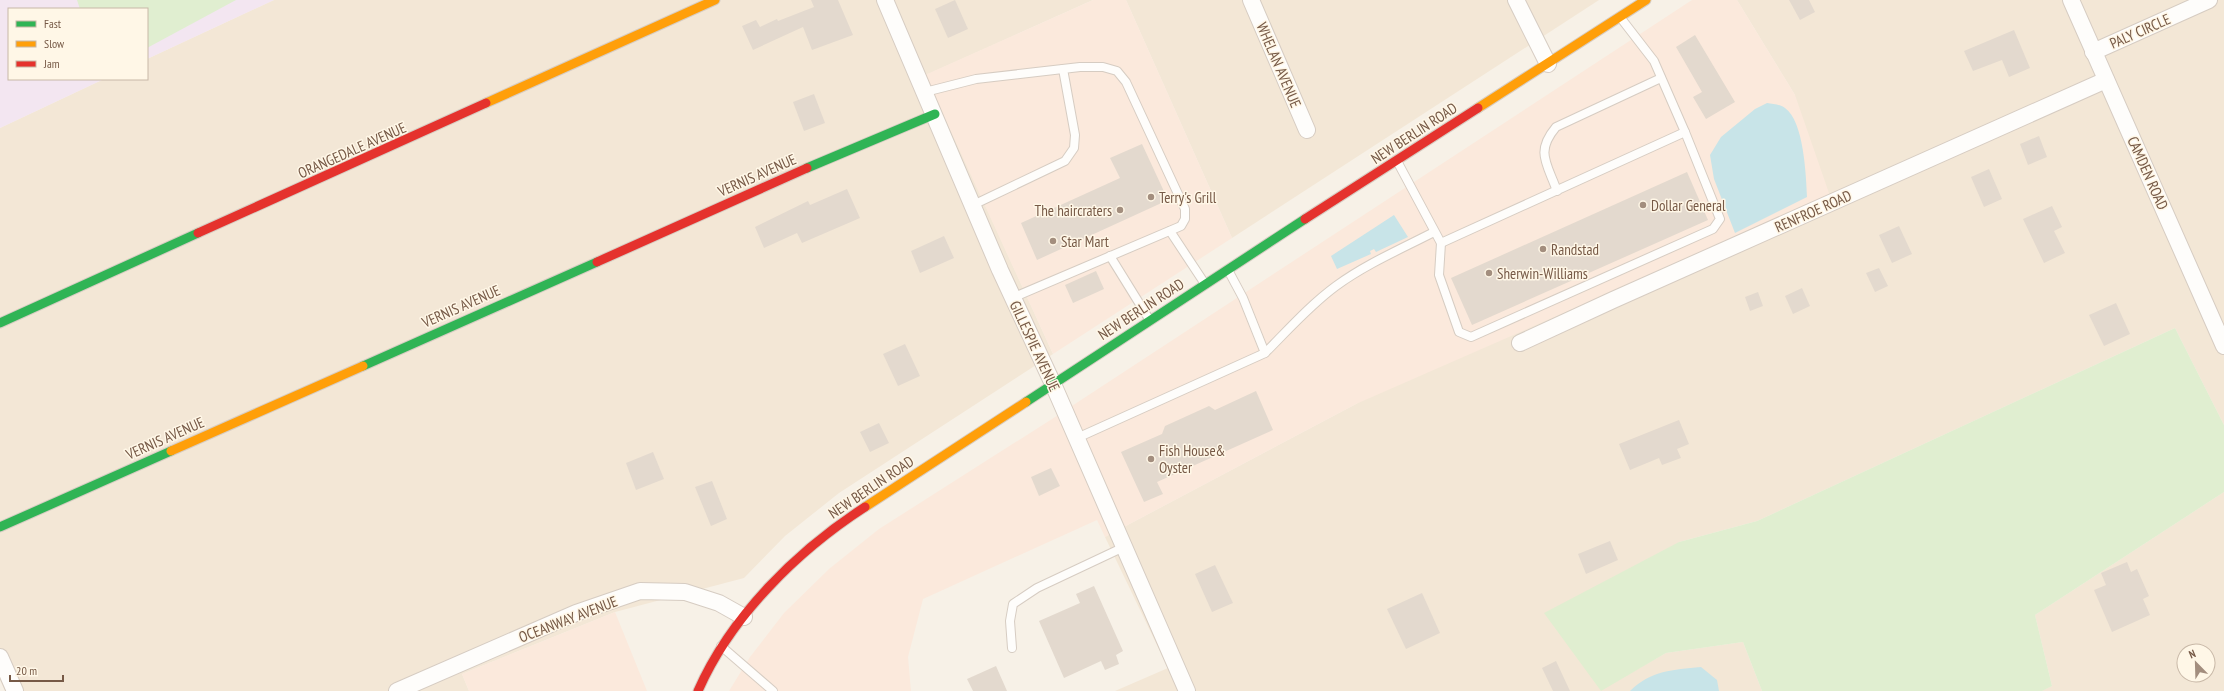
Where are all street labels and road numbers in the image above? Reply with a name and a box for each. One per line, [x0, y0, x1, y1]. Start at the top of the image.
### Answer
street label: PALY CIRCLE [2107, 9, 2173, 53]
street label: WHELAN AVENUE [1252, 19, 1306, 111]
street label: NEW BERLIN ROAD [1367, 98, 1461, 168]
street label: ORANGEDALE AVENUE [295, 118, 409, 182]
street label: CAMDEN ROAD [2123, 133, 2173, 213]
street label: VERNIS AVENUE [714, 149, 799, 201]
street label: RENFROE ROAD [1772, 186, 1855, 236]
street label: NEW BERLIN ROAD [1094, 274, 1188, 344]
street label: VERNIS AVENUE [418, 280, 503, 332]
street label: GILLESPIE AVENUE [1006, 298, 1064, 394]
street label: VERNIS AVENUE [122, 412, 207, 464]
street label: NEW BERLIN ROAD [825, 451, 917, 523]
street label: OCEANWAY AVENUE [516, 591, 620, 647]

